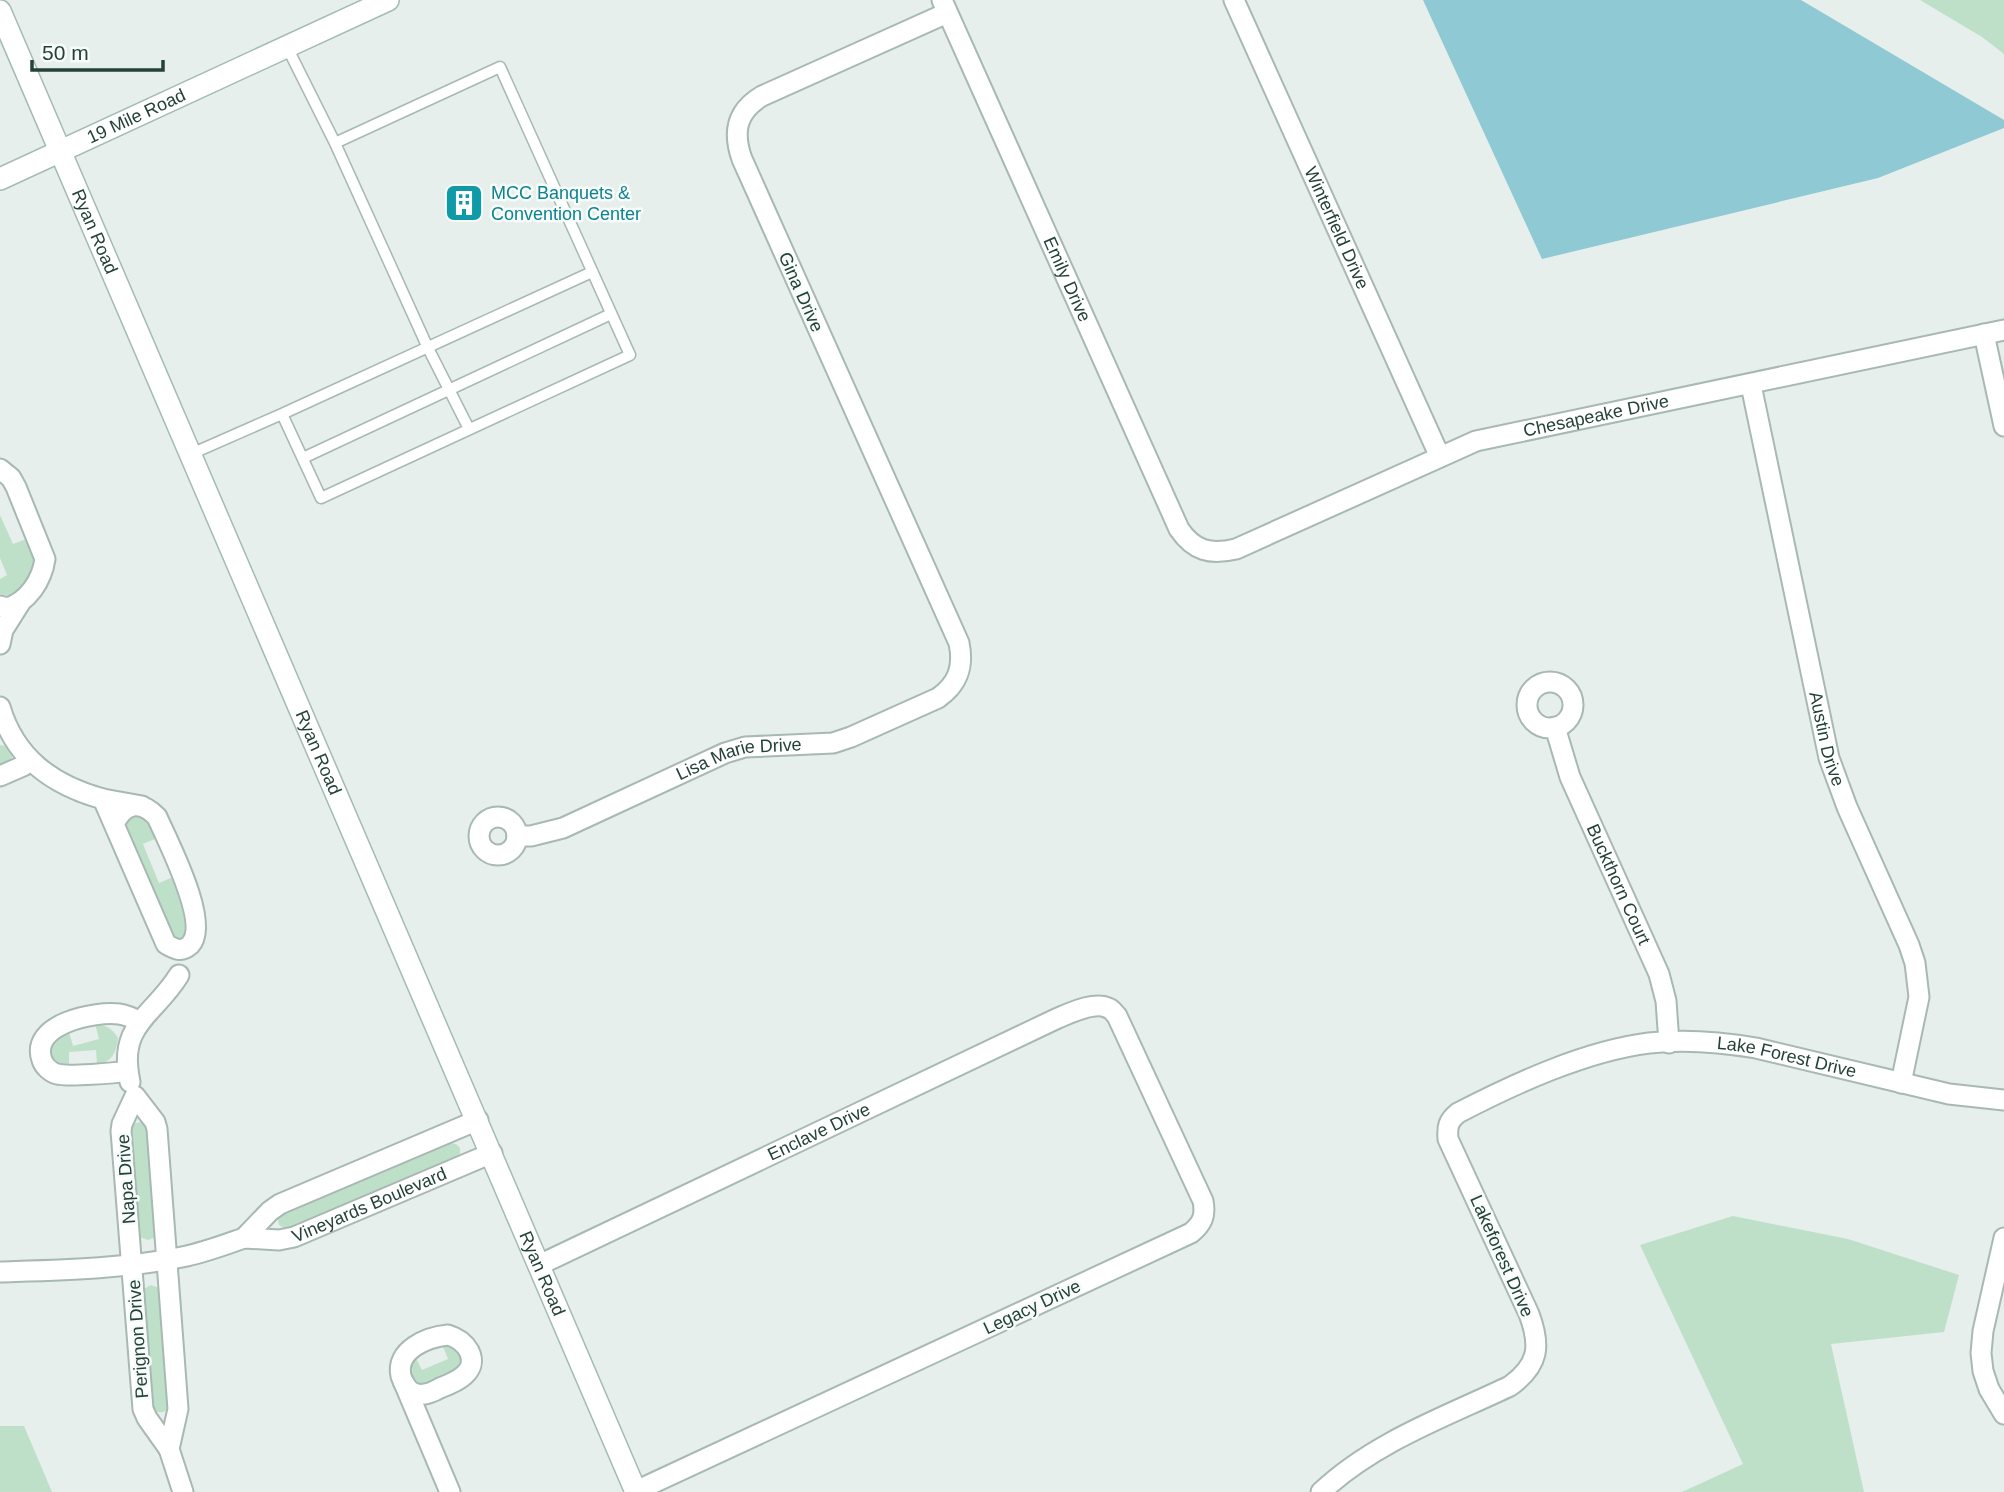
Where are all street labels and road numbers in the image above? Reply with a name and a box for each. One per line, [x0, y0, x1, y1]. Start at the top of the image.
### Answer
street label: 19 Mile Road [84, 85, 189, 147]
street label: Winterfield Drive [1300, 164, 1373, 292]
street label: Ryan Road [68, 186, 122, 277]
street label: Emily Drive [1039, 234, 1095, 325]
street label: Gina Drive [775, 249, 827, 335]
street label: Chesapeake Drive [1522, 391, 1671, 441]
street label: Austin Drive [1805, 690, 1849, 789]
street label: Ryan Road [291, 707, 345, 798]
street label: Lisa Marie Drive [673, 734, 802, 784]
street label: Buckthorn Court [1583, 821, 1654, 948]
street label: Lake Forest Drive [1716, 1033, 1858, 1082]
street label: Enclave Drive [764, 1099, 873, 1165]
street label: Napa Drive [113, 1133, 139, 1225]
street label: Vineyards Boulevard [289, 1163, 450, 1247]
street label: Lakeforest Drive [1466, 1192, 1538, 1320]
street label: Ryan Road [515, 1228, 569, 1319]
street label: Legacy Drive [980, 1276, 1084, 1338]
street label: Perignon Drive [124, 1279, 152, 1399]

